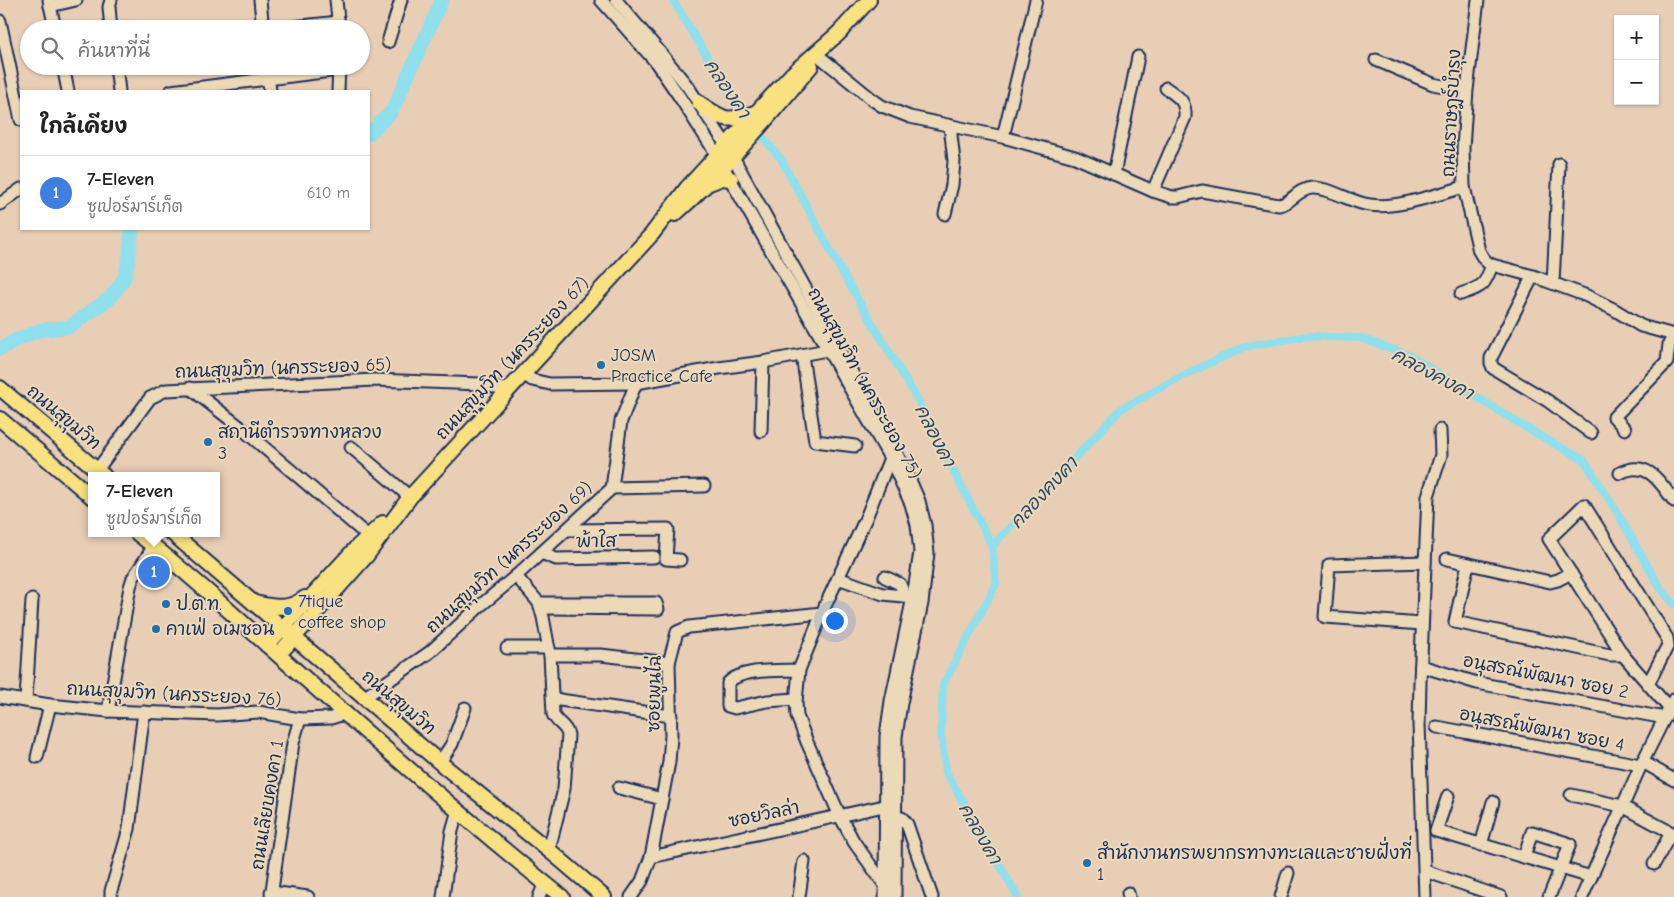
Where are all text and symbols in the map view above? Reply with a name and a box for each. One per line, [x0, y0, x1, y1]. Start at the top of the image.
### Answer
map controls [1614, 15, 1659, 105]
button: + [1614, 15, 1659, 60]
search box [20, 20, 370, 75]
icon: search [38, 34, 66, 62]
text: ค้นหาที่นี่ [78, 40, 150, 62]
street label: ถนนราษฎร์บำรุง [1435, 48, 1468, 178]
water label: คลองคา [699, 55, 756, 124]
button: − [1614, 60, 1659, 105]
text: ใกล้เคียง [40, 114, 127, 138]
text: 7-Eleven [87, 168, 154, 190]
text: 1 [53, 184, 59, 202]
text: 610 m [307, 184, 350, 202]
text: ซูเปอร์มาร์เก็ต [87, 198, 183, 216]
street label: ถนนสุขุมวิท (นครระยอง 67) [430, 272, 596, 446]
street label: ถนนสุขุมวิท (นครระยอง 75) [801, 283, 927, 484]
water label: คลองคงคา [1388, 343, 1479, 405]
place label: JOSM Practice Cafe [611, 345, 713, 387]
street label: ถนนสุขุมวิท (นครระยอง 65) [174, 353, 392, 386]
marker: JOSM Practice Cafe [595, 359, 607, 371]
street label: ถนนสุขุมวิท [21, 380, 106, 457]
water label: คลองคา [910, 401, 961, 472]
place label: สถานีตำรวจทางหลวง 3 [218, 420, 382, 464]
marker: สถานีตำรวจทางหลวง 3 [202, 436, 214, 448]
water label: คลองคงคา [1005, 451, 1083, 533]
popup [88, 472, 220, 537]
street label: ถนนสุขุมวิท (นครระยอง 69) [421, 476, 599, 640]
text: 7-Eleven [106, 480, 173, 502]
text: ซูเปอร์มาร์เก็ต [106, 510, 202, 528]
street label: พ้าใส [576, 528, 618, 552]
pin: 1 [138, 553, 170, 591]
place label: 7tique coffee shop [298, 591, 386, 633]
place label: ป.ต.ท. [176, 593, 222, 615]
marker: ป.ต.ท. [160, 598, 172, 610]
marker: 7tique coffee shop [282, 605, 294, 617]
your location [822, 608, 848, 634]
place label: คาเฟ่ อเมซอน [166, 617, 274, 640]
marker: คาเฟ่ อเมซอน [150, 623, 162, 635]
street label: อนุสรณ์พัฒนา ซอย 2 [1461, 647, 1631, 706]
street label: ซอยพูนไฉ่ [640, 655, 669, 733]
street label: ถนนสุขุมวิท [356, 665, 441, 742]
street label: ถนนสุขุมวิท (นครระยอง 76) [66, 677, 282, 714]
street label: อนุสรณ์พัฒนา ซอย 4 [1457, 700, 1627, 759]
street label: ถนนเลียบคงคา 1 [245, 738, 288, 871]
street label: ซอยวิลล่า [726, 795, 802, 832]
water label: คลองคา [954, 799, 1007, 870]
place label: สำนักงานทรพยากรทางทะเลและชายฝั่งที่ 1 [1097, 835, 1412, 885]
marker: สำนักงานทรพยากรทางทะเลและชายฝั่งที่ 1 [1081, 857, 1093, 869]

